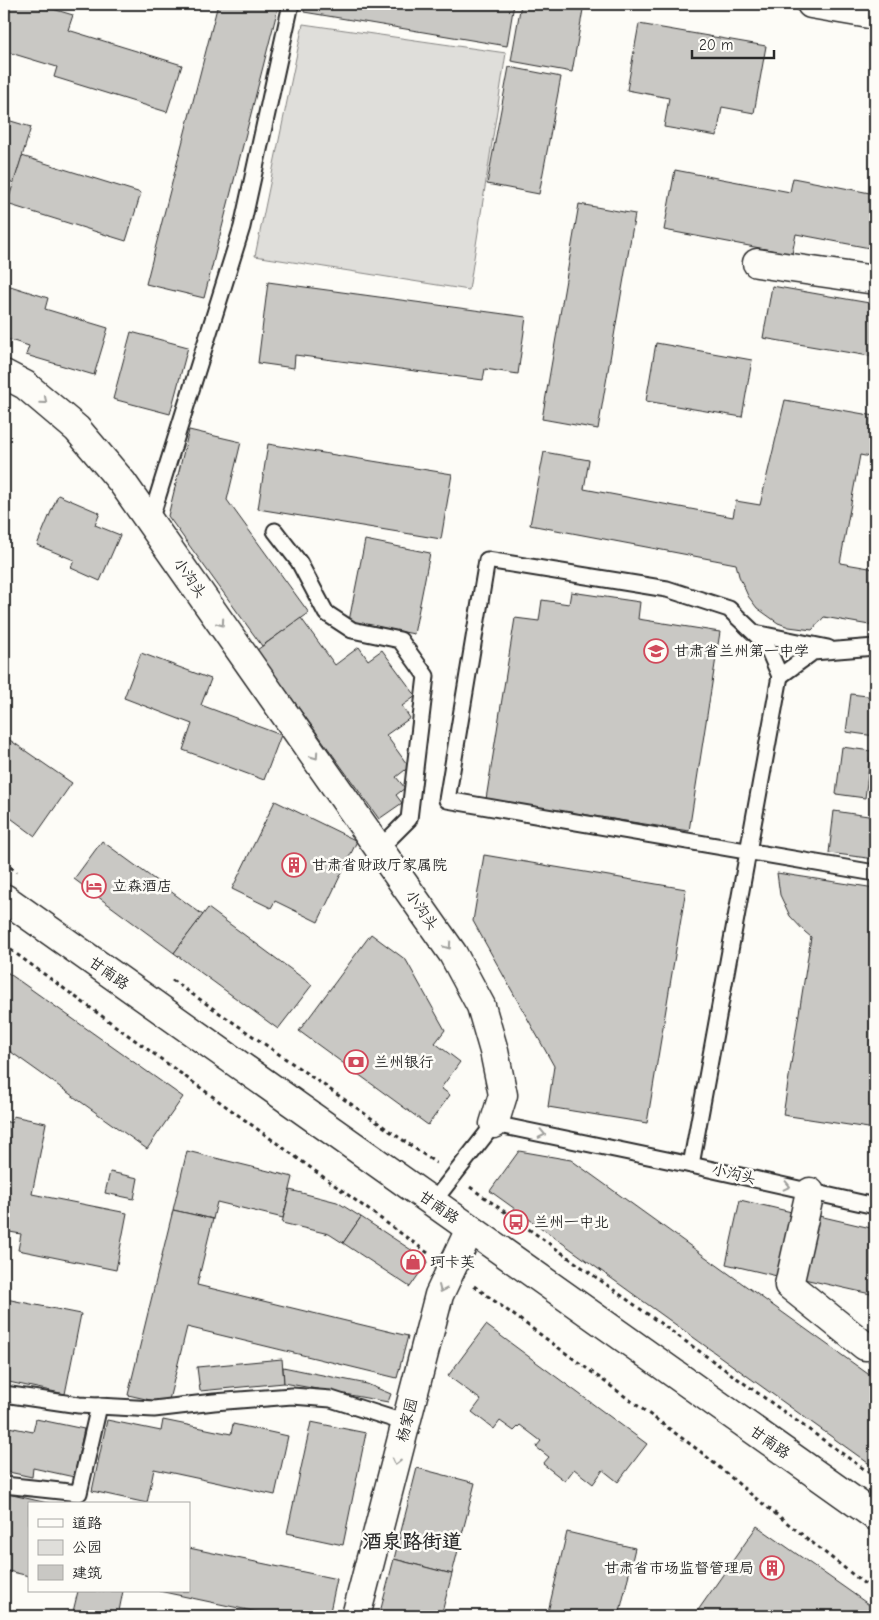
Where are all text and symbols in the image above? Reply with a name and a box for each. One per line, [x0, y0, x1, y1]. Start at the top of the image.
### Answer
scale bar [692, 28, 774, 60]
text: 20 m [699, 36, 733, 54]
one-way arrow [38, 396, 47, 405]
street label: 小沟头 [170, 554, 210, 602]
one-way arrow [215, 617, 224, 627]
school or university icon: 甘肃省兰州第一中学 [643, 638, 669, 664]
place label: 甘肃省兰州第一中学 [674, 642, 809, 660]
one-way arrow [309, 750, 318, 759]
building icon: 甘肃省财政厅家属院 [281, 852, 307, 878]
place label: 甘肃省财政厅家属院 [312, 856, 447, 874]
hotel icon: 立森酒店 [81, 873, 107, 899]
place label: 立森酒店 [112, 877, 172, 895]
street label: 小沟头 [402, 886, 442, 934]
one-way arrow [442, 941, 451, 950]
street label: 甘南路 [85, 953, 133, 993]
bank icon: 兰州银行 [343, 1049, 369, 1075]
place label: 兰州银行 [374, 1053, 434, 1071]
one-way arrow [538, 1128, 547, 1139]
street label: 小沟头 [710, 1160, 758, 1188]
one-way arrow [782, 1180, 791, 1191]
street label: 甘南路 [415, 1187, 463, 1227]
bus stop icon: 兰州一中北 [503, 1209, 529, 1235]
place label: 兰州一中北 [534, 1213, 609, 1231]
shop icon: 珂卡芙 [400, 1249, 426, 1275]
place label: 珂卡芙 [430, 1253, 475, 1271]
one-way arrow [437, 1284, 448, 1293]
street label: 杨家园 [393, 1396, 421, 1444]
street label: 甘南路 [746, 1422, 794, 1462]
one-way arrow [391, 1458, 401, 1466]
legend [28, 1502, 190, 1592]
text: 道路 [72, 1514, 102, 1532]
district label: 酒泉路街道 [362, 1530, 462, 1553]
text: 公园 [72, 1538, 102, 1556]
building icon: 甘肃省市场监督管理局 [759, 1555, 785, 1581]
place label: 甘肃省市场监督管理局 [604, 1559, 754, 1577]
text: 建筑 [72, 1564, 102, 1582]

